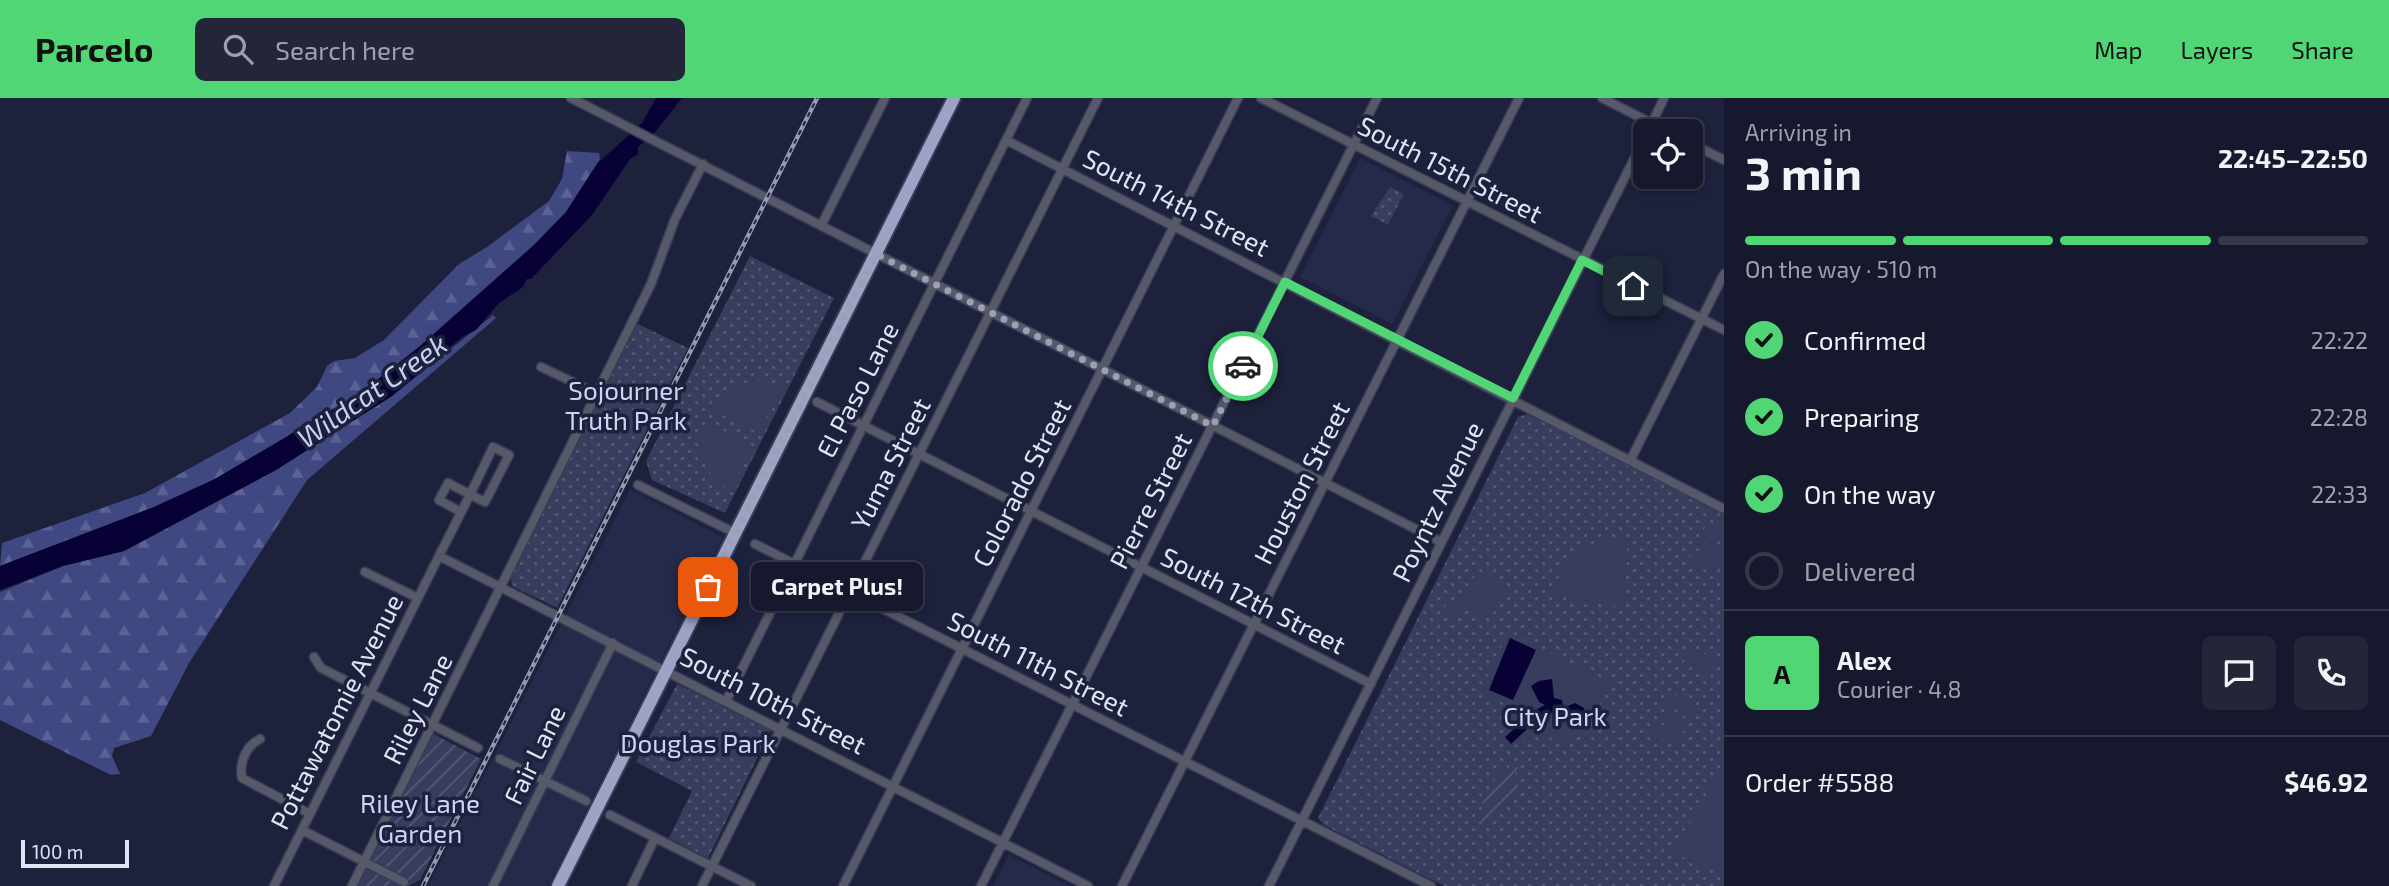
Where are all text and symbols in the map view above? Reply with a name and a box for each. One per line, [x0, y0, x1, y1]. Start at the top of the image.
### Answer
search box [195, 18, 685, 81]
text: Parcelo [35, 29, 153, 69]
icon: search [219, 30, 257, 68]
text: Search here [275, 34, 415, 65]
text: Map [2094, 35, 2142, 64]
text: Layers [2180, 35, 2253, 64]
text: Share [2291, 35, 2354, 64]
street label: South 15th Street [1353, 109, 1548, 228]
text: Arriving in [1745, 118, 1852, 146]
map controls [1633, 119, 1703, 189]
button: locate [1633, 119, 1703, 189]
street label: South 14th Street [1079, 141, 1275, 262]
text: 22:45–22:50 [2218, 142, 2368, 173]
text: 3 min [1745, 144, 1862, 199]
text: On the way · 510 m [1745, 255, 1937, 283]
pin [1603, 256, 1663, 316]
icon: home [1614, 267, 1652, 305]
street label: El Paso Lane [809, 317, 904, 462]
icon: check [1745, 321, 1783, 359]
text: Confirmed [1804, 324, 1927, 355]
water label: Wildcat Creek [290, 326, 453, 454]
text: 22:22 [2311, 326, 2368, 354]
courier [1208, 331, 1278, 401]
icon: car [1224, 347, 1262, 385]
park label: Sojourner Truth Park [565, 374, 687, 435]
street label: Yuma Street [843, 392, 936, 534]
street label: Colorado Street [965, 393, 1076, 572]
street label: Houston Street [1246, 396, 1355, 569]
icon: check [1745, 398, 1783, 436]
text: Preparing [1804, 401, 1919, 432]
text: 22:28 [2310, 403, 2368, 431]
street label: Poyntz Avenue [1385, 416, 1489, 586]
street label: Pierre Street [1102, 427, 1197, 573]
icon: check [1745, 475, 1783, 513]
text: On the way [1804, 478, 1935, 509]
text: 22:33 [2311, 480, 2368, 508]
street label: South 12th Street [1156, 540, 1351, 660]
text: Delivered [1804, 555, 1916, 586]
pin [678, 557, 738, 617]
callout: Carpet Plus! [750, 562, 922, 612]
icon: bag [689, 568, 727, 606]
text: Carpet Plus! [771, 572, 903, 600]
street label: Pottawatomie Avenue [263, 589, 408, 834]
street label: South 11th Street [943, 604, 1134, 722]
button: chat [2202, 636, 2276, 710]
button: phone [2294, 636, 2368, 710]
street label: South 10th Street [676, 640, 872, 760]
text: Alex [1837, 644, 1892, 675]
street label: Riley Lane [376, 648, 458, 769]
text: A [1774, 658, 1790, 689]
text: Courier · 4.8 [1837, 675, 1961, 703]
street label: Fair Lane [496, 700, 571, 809]
park label: City Park [1503, 700, 1607, 731]
park label: Douglas Park [620, 727, 776, 758]
text: Order #5588 [1745, 766, 1894, 797]
text: $46.92 [2284, 766, 2368, 797]
park label: Riley Lane Garden [360, 787, 480, 848]
scale bar [21, 837, 130, 869]
text: 100 m [32, 840, 83, 863]

